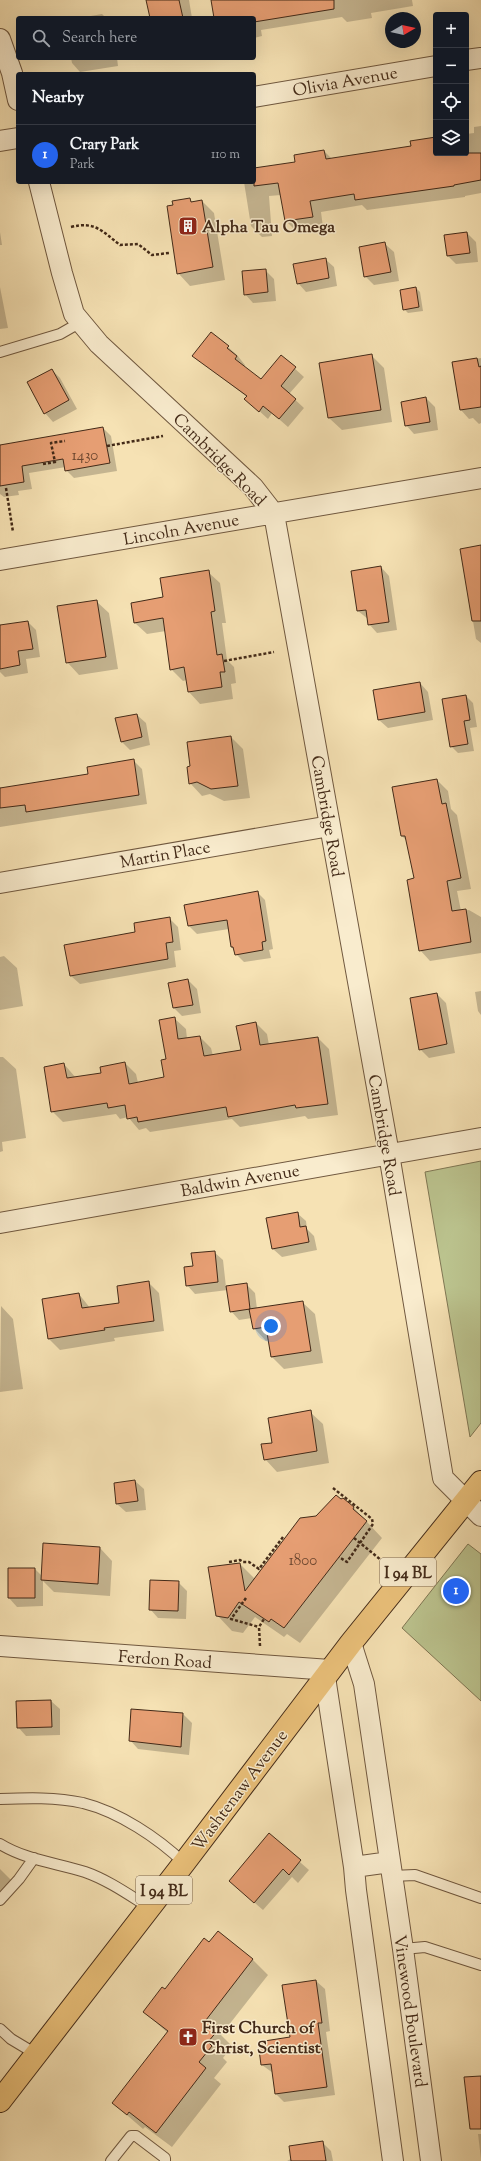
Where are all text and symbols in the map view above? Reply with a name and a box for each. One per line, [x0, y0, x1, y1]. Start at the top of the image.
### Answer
north arrow [385, 12, 421, 48]
map controls [433, 12, 469, 156]
button: + [433, 12, 469, 48]
search box [16, 16, 256, 60]
icon: search [30, 27, 52, 49]
text: Search here [62, 28, 137, 49]
button: − [433, 48, 469, 84]
street label: Olivia Avenue [291, 62, 400, 104]
button: locate [433, 84, 469, 120]
text: Nearby [32, 86, 84, 110]
button: layers [433, 120, 469, 156]
text: Crary Park [70, 135, 139, 156]
text: 1 [43, 146, 47, 164]
text: 110 m [211, 146, 240, 164]
text: Park [70, 156, 95, 174]
building icon: Alpha Tau Omega [177, 215, 199, 237]
place label: Alpha Tau Omega [202, 216, 335, 240]
street label: Cambridge Road [167, 408, 271, 513]
house number: 1430 [72, 446, 98, 467]
street label: Lincoln Avenue [122, 509, 241, 553]
street label: Cambridge Road [304, 754, 349, 879]
street label: Martin Place [118, 836, 213, 876]
street label: Cambridge Road [361, 1073, 406, 1198]
street label: Baldwin Avenue [179, 1160, 302, 1204]
your location [261, 1316, 281, 1336]
house number: 1800 [289, 1551, 317, 1572]
road number: I 94 BL [380, 1558, 436, 1586]
pin: 1 [443, 1576, 469, 1606]
street label: Ferdon Road [117, 1646, 213, 1676]
street label: Washtenaw Avenue [187, 1725, 294, 1857]
road number: I 94 BL [136, 1876, 192, 1904]
street label: Vinewood Boulevard [386, 1934, 432, 2089]
place label: First Church of Christ, Scientist [202, 2017, 321, 2061]
church icon: First Church of Christ, Scientist [177, 2026, 199, 2048]

